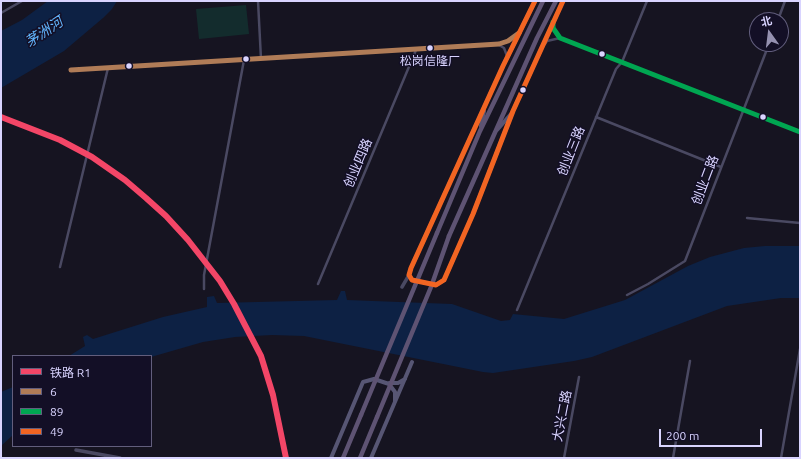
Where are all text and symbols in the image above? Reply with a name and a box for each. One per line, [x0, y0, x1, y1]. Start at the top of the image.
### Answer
north arrow [749, 12, 789, 52]
water label: 茅洲河 [22, 13, 66, 51]
text: 北 [760, 14, 773, 28]
marker: 松岗信隆厂 [425, 43, 435, 53]
unlabelled marker [597, 49, 607, 59]
unlabelled marker [241, 54, 251, 64]
place label: 松岗信隆厂 [400, 54, 460, 68]
unlabelled marker [124, 61, 134, 71]
unlabelled marker [518, 85, 528, 95]
unlabelled marker [758, 112, 768, 122]
street label: 创业三路 [554, 124, 588, 178]
street label: 创业四路 [341, 136, 375, 190]
street label: 创业二路 [688, 153, 722, 207]
legend [12, 355, 152, 447]
text: 铁路 R1 [50, 366, 91, 379]
text: 6 [50, 385, 57, 398]
street label: 大兴二路 [549, 389, 575, 443]
text: 89 [50, 405, 64, 418]
scale bar [661, 421, 764, 447]
text: 49 [50, 425, 64, 438]
text: 200 m [666, 429, 699, 442]

